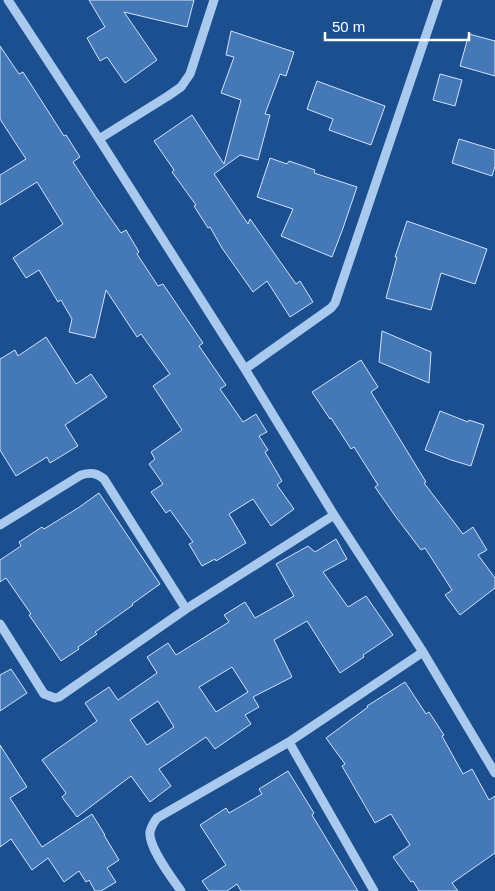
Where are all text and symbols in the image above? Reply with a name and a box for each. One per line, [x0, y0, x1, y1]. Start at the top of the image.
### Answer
scale bar [325, 10, 469, 42]
text: 50 m [332, 18, 365, 35]

